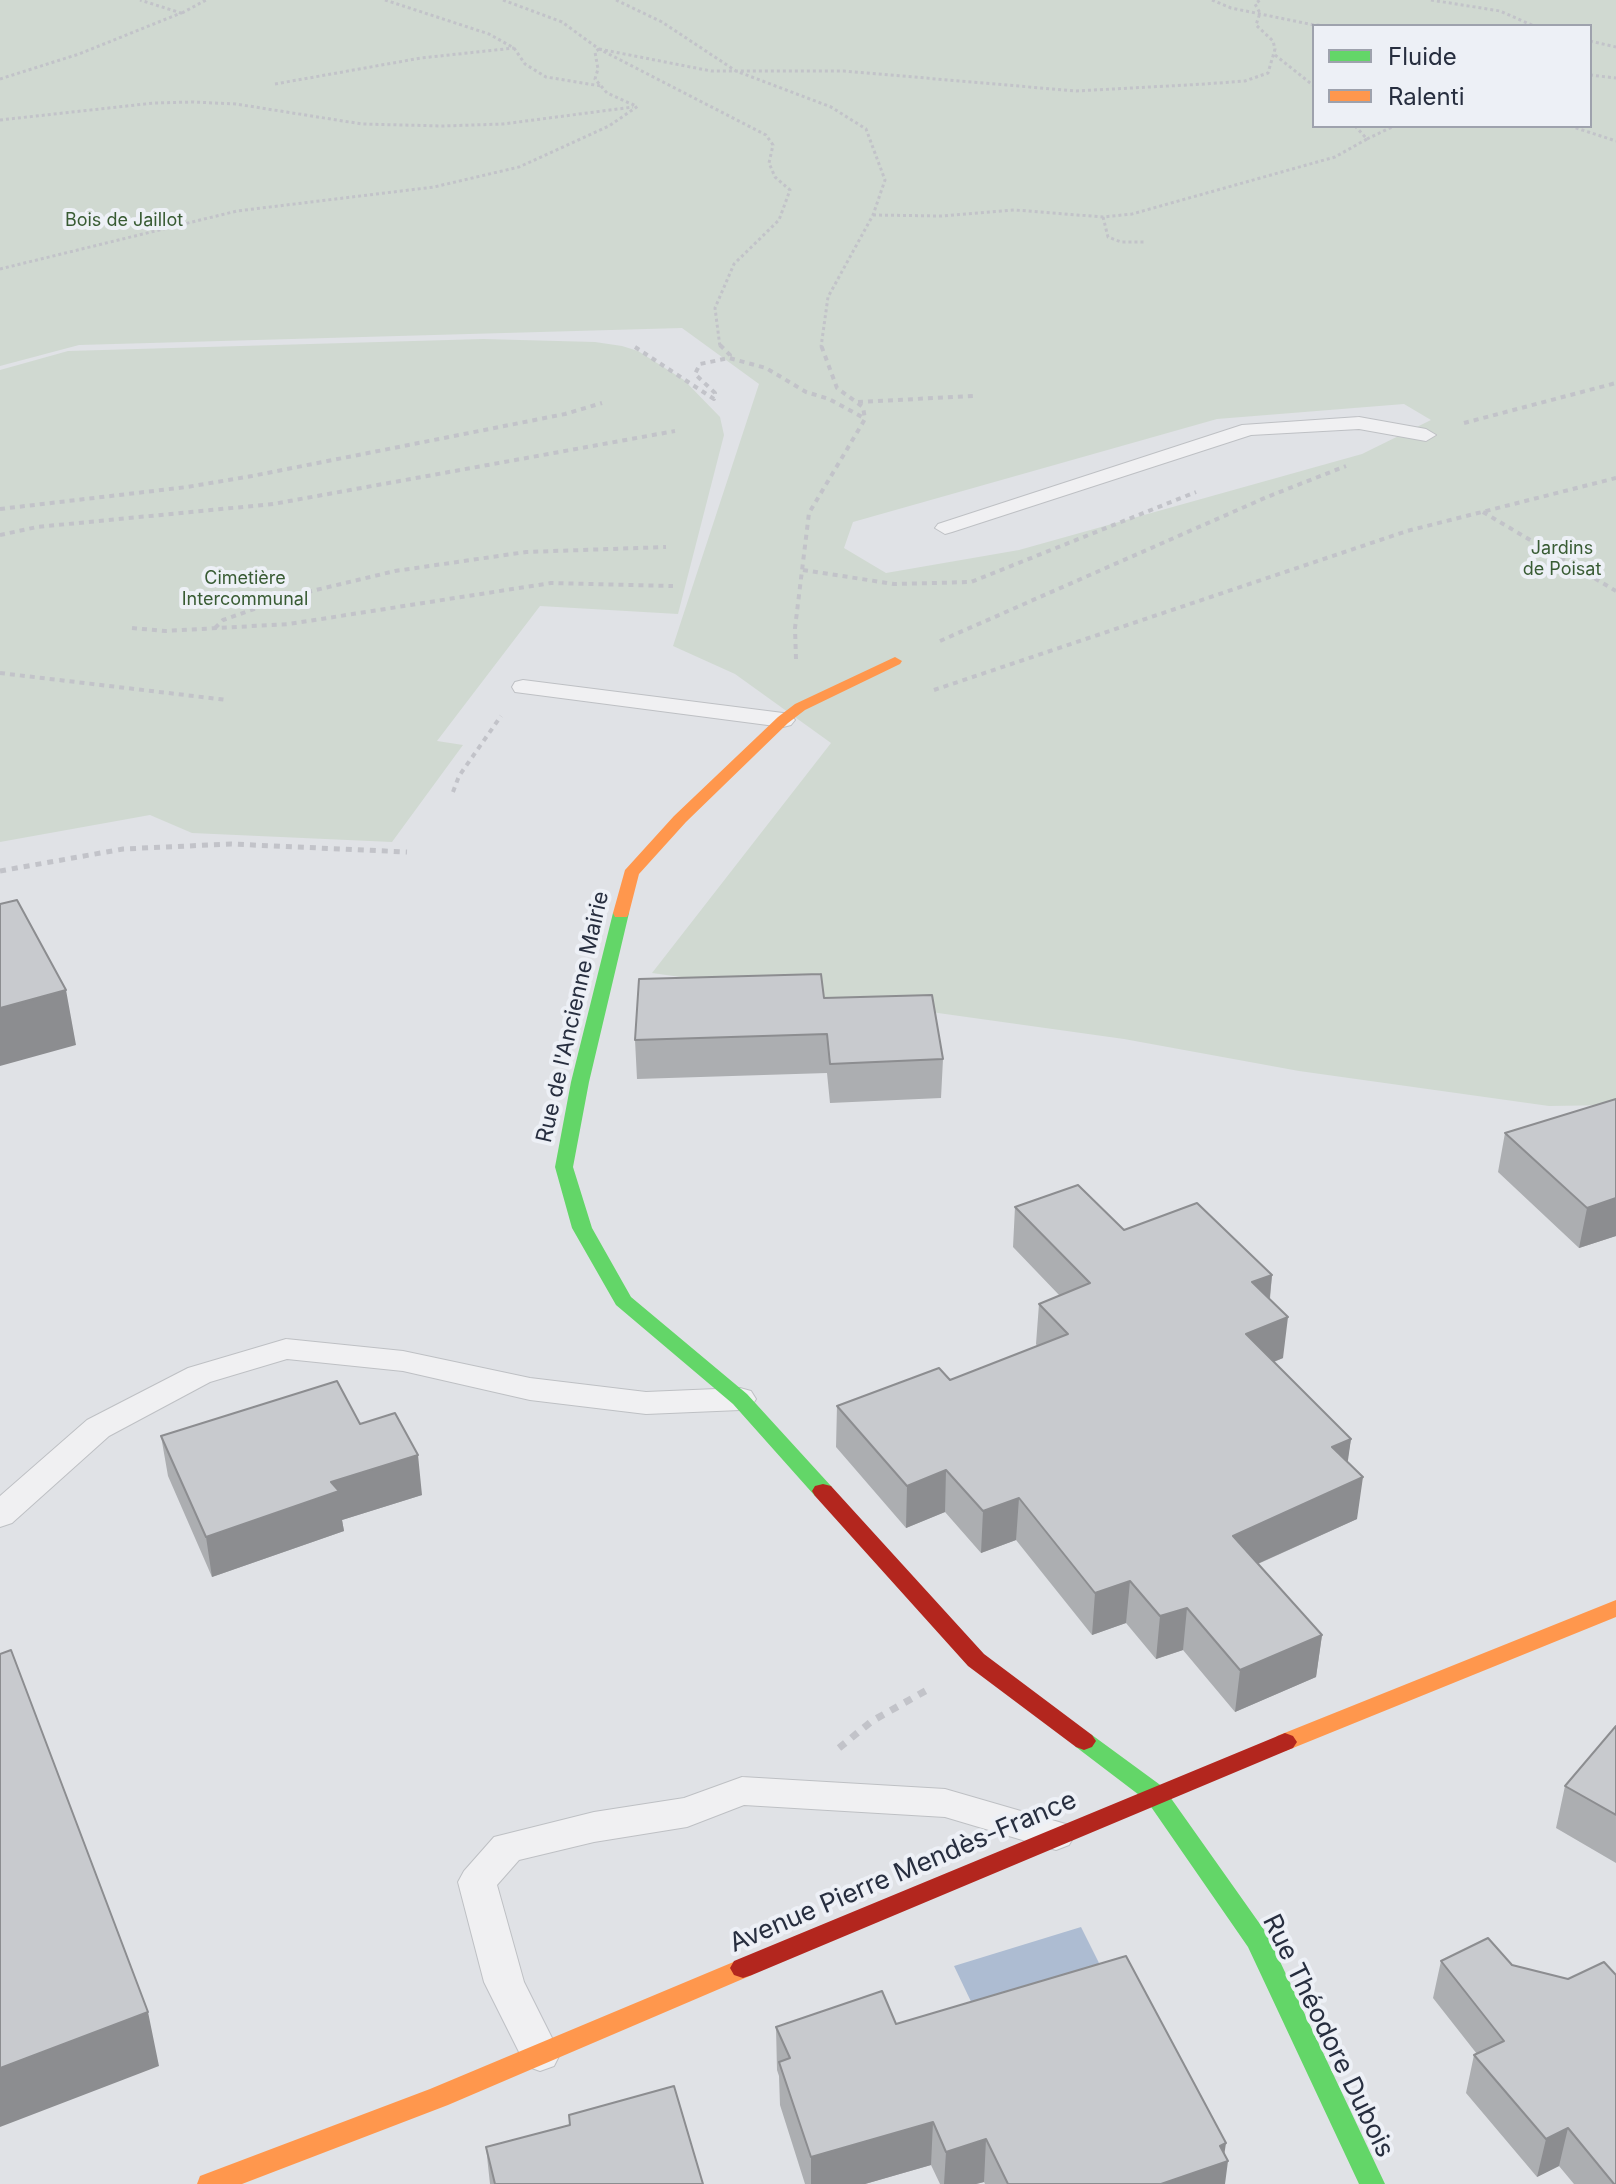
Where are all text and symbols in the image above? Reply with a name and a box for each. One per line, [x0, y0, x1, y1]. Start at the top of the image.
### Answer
legend [1312, 24, 1592, 128]
text: Fluide [1388, 42, 1457, 71]
text: Ralenti [1388, 82, 1464, 111]
park label: Bois de Jaillot [65, 210, 183, 232]
park label: Jardins de Poisat [1523, 538, 1601, 580]
park label: Cimetière Intercommunal [182, 568, 308, 610]
street label: Rue de l'Ancienne Mairie [531, 889, 615, 1145]
street label: Avenue Pierre Mendès-France [725, 1785, 1081, 1959]
street label: Rue Théodore Dubois [1256, 1909, 1400, 2163]

